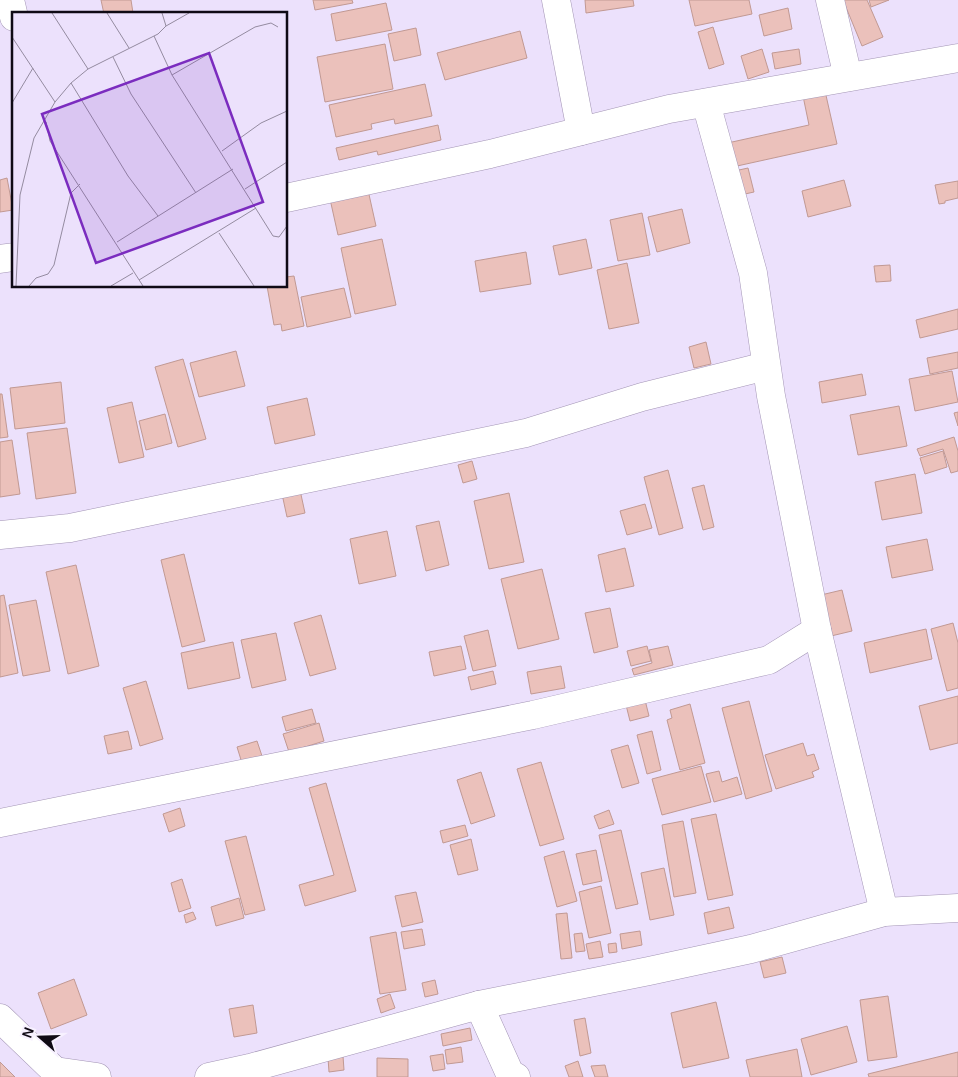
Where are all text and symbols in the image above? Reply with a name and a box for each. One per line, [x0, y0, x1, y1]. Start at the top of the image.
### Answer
inset map [12, 12, 288, 288]
north arrow [15, 1012, 65, 1062]
text: N [19, 1025, 37, 1040]

